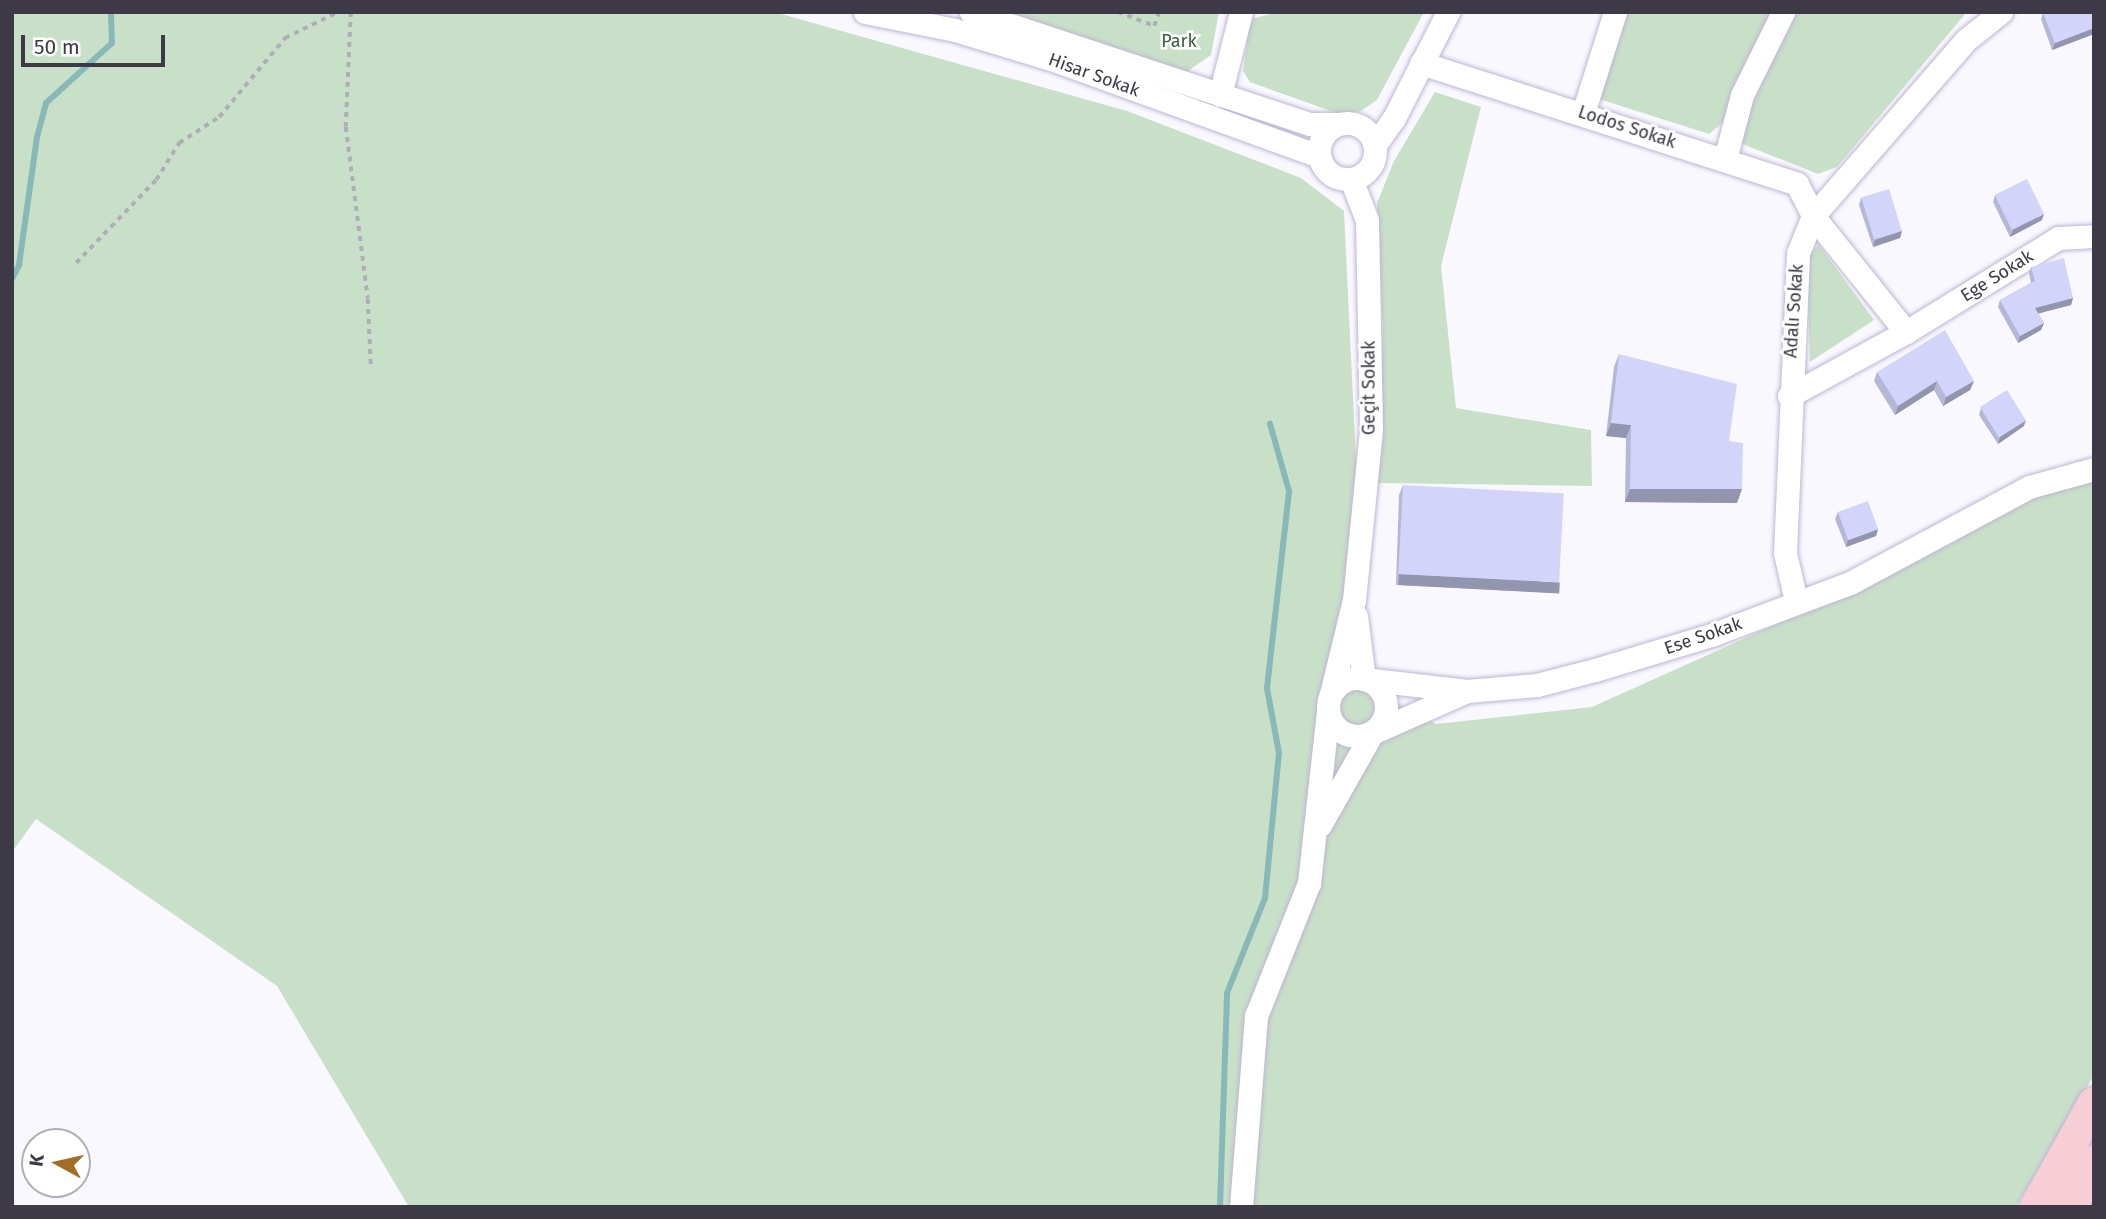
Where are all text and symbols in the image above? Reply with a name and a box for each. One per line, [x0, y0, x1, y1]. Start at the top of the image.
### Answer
scale bar [24, 21, 168, 65]
park label: Park [1161, 30, 1197, 52]
text: 50 m [34, 34, 80, 60]
street label: Hisar Sokak [1046, 49, 1142, 101]
street label: Lodos Sokak [1575, 101, 1679, 153]
street label: Ege Sokak [1957, 245, 2037, 307]
street label: Adalı Sokak [1780, 263, 1808, 359]
street label: Geçit Sokak [1358, 341, 1380, 435]
street label: Ese Sokak [1661, 613, 1745, 659]
north arrow [21, 1128, 91, 1198]
text: K [24, 1153, 49, 1168]

